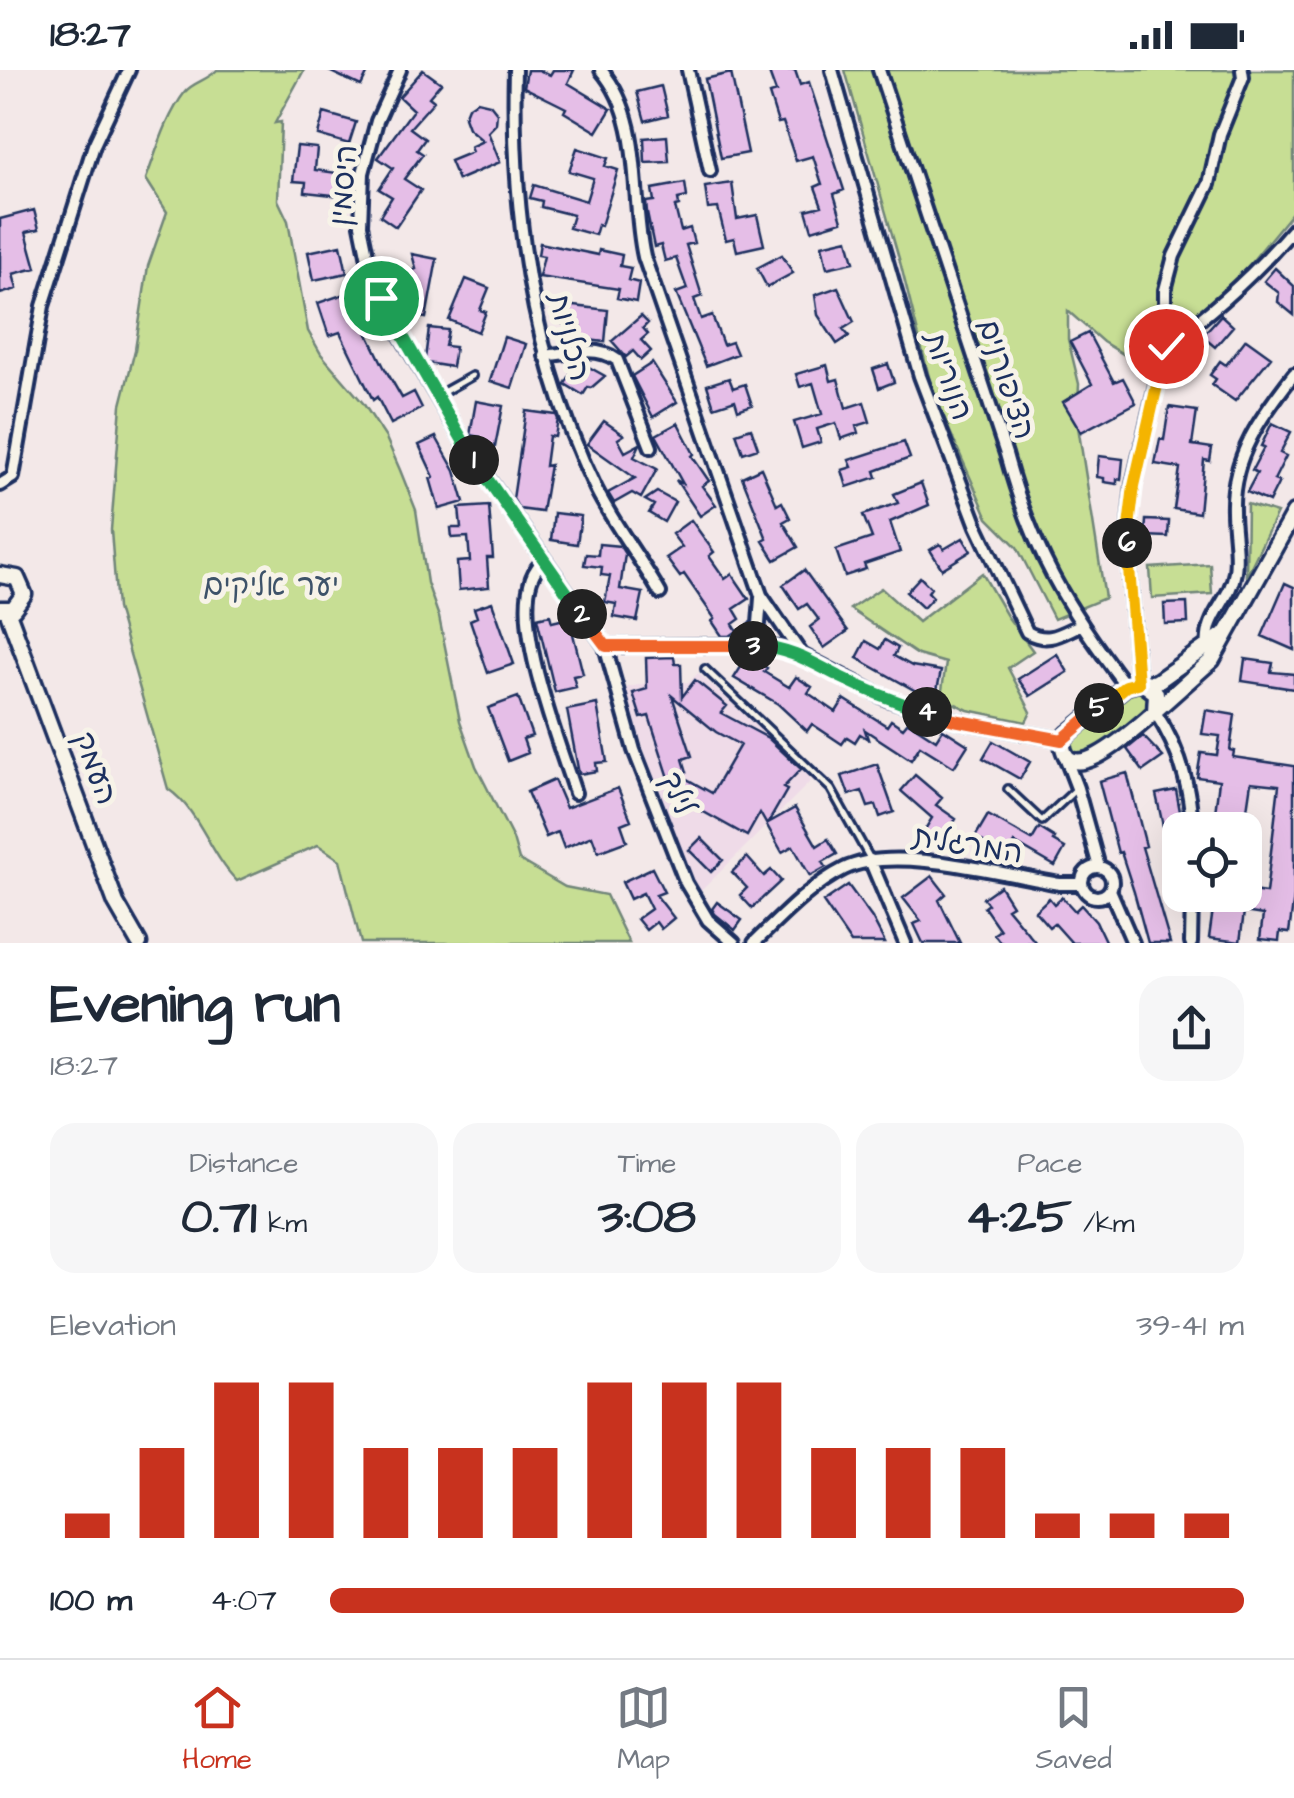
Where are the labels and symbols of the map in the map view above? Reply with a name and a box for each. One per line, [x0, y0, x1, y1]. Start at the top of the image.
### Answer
street label: היסמין [320, 143, 368, 227]
pin [339, 256, 424, 341]
street label: הכלניות [537, 287, 601, 386]
pin [1124, 304, 1209, 389]
street label: הציפורנים [967, 314, 1045, 445]
street label: הנוריות [913, 325, 983, 426]
pin: 1 [449, 435, 499, 485]
pin: 6 [1102, 518, 1152, 568]
park label: יער אליקים [203, 565, 339, 607]
pin: 2 [557, 589, 607, 639]
pin: 3 [728, 621, 778, 671]
pin: 5 [1074, 683, 1124, 733]
pin: 4 [902, 687, 952, 737]
street label: העמק [62, 726, 128, 811]
street label: לילך [649, 765, 705, 822]
street label: המרגלית [908, 815, 1026, 874]

